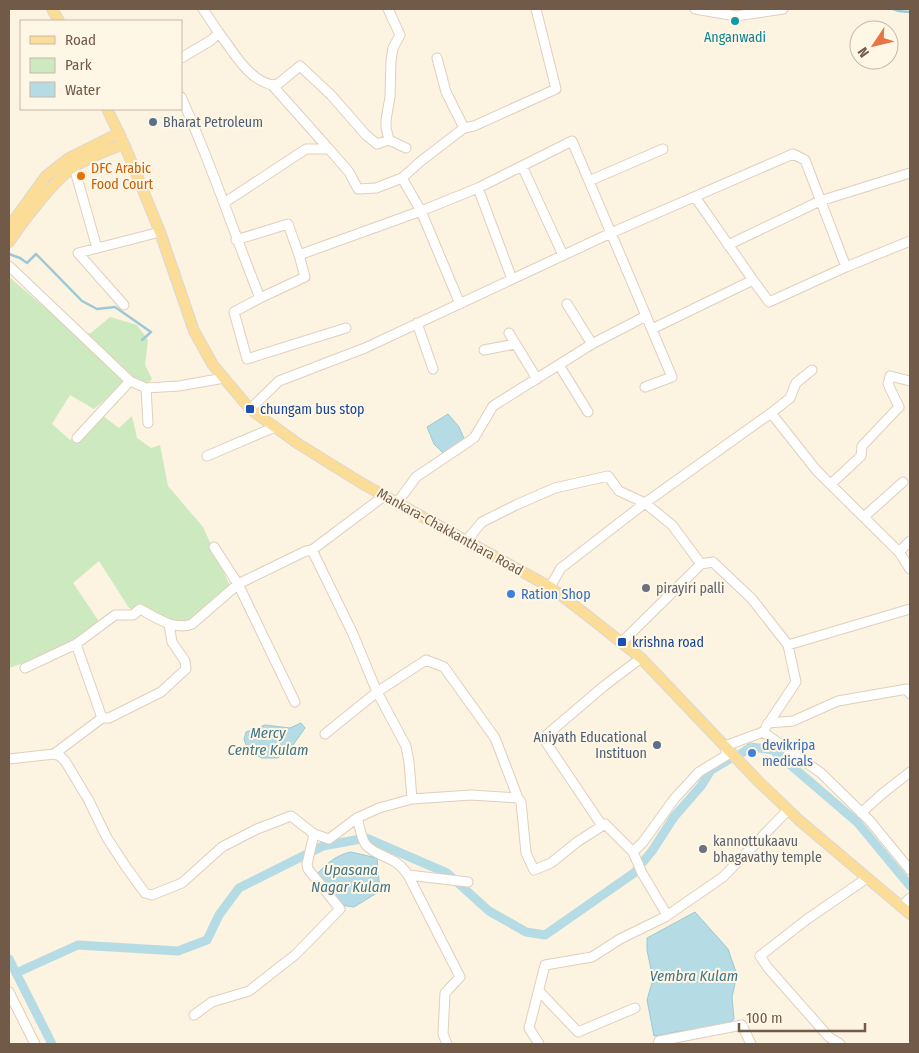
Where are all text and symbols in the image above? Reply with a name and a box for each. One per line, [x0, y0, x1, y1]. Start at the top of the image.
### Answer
marker: Anganwadi [729, 15, 741, 27]
legend [20, 20, 182, 110]
north arrow [849, 20, 899, 70]
place label: Anganwadi [704, 29, 766, 46]
text: Road [65, 31, 96, 49]
text: N [854, 44, 873, 60]
text: Park [65, 56, 92, 74]
text: Water [65, 81, 101, 99]
place label: Bharat Petroleum [163, 114, 263, 131]
marker: Bharat Petroleum [147, 116, 159, 128]
place label: DFC Arabic Food Court [91, 160, 154, 193]
marker: DFC Arabic Food Court [75, 170, 87, 182]
place label: chungam bus stop [260, 401, 365, 418]
marker: chungam bus stop [244, 403, 256, 415]
street label: Mankara-Chakkanthara Road [374, 485, 526, 579]
place label: pirayiri palli [656, 580, 725, 597]
marker: pirayiri palli [640, 582, 652, 594]
place label: Ration Shop [521, 586, 591, 603]
marker: Ration Shop [505, 588, 517, 600]
place label: krishna road [632, 634, 704, 651]
marker: krishna road [616, 636, 628, 648]
water label: Mercy Centre Kulam [227, 724, 309, 759]
place label: Aniyath Educational Instituon [533, 729, 647, 762]
place label: devikripa medicals [762, 737, 815, 770]
marker: Aniyath Educational Instituon [651, 739, 663, 751]
marker: devikripa medicals [746, 747, 758, 759]
place label: kannottukaavu bhagavathy temple [713, 833, 822, 866]
marker: kannottukaavu bhagavathy temple [697, 843, 709, 855]
water label: Upasana Nagar Kulam [311, 861, 391, 896]
water label: Vembra Kulam [650, 967, 738, 985]
scale bar [739, 1000, 865, 1032]
text: 100 m [746, 1009, 783, 1027]

